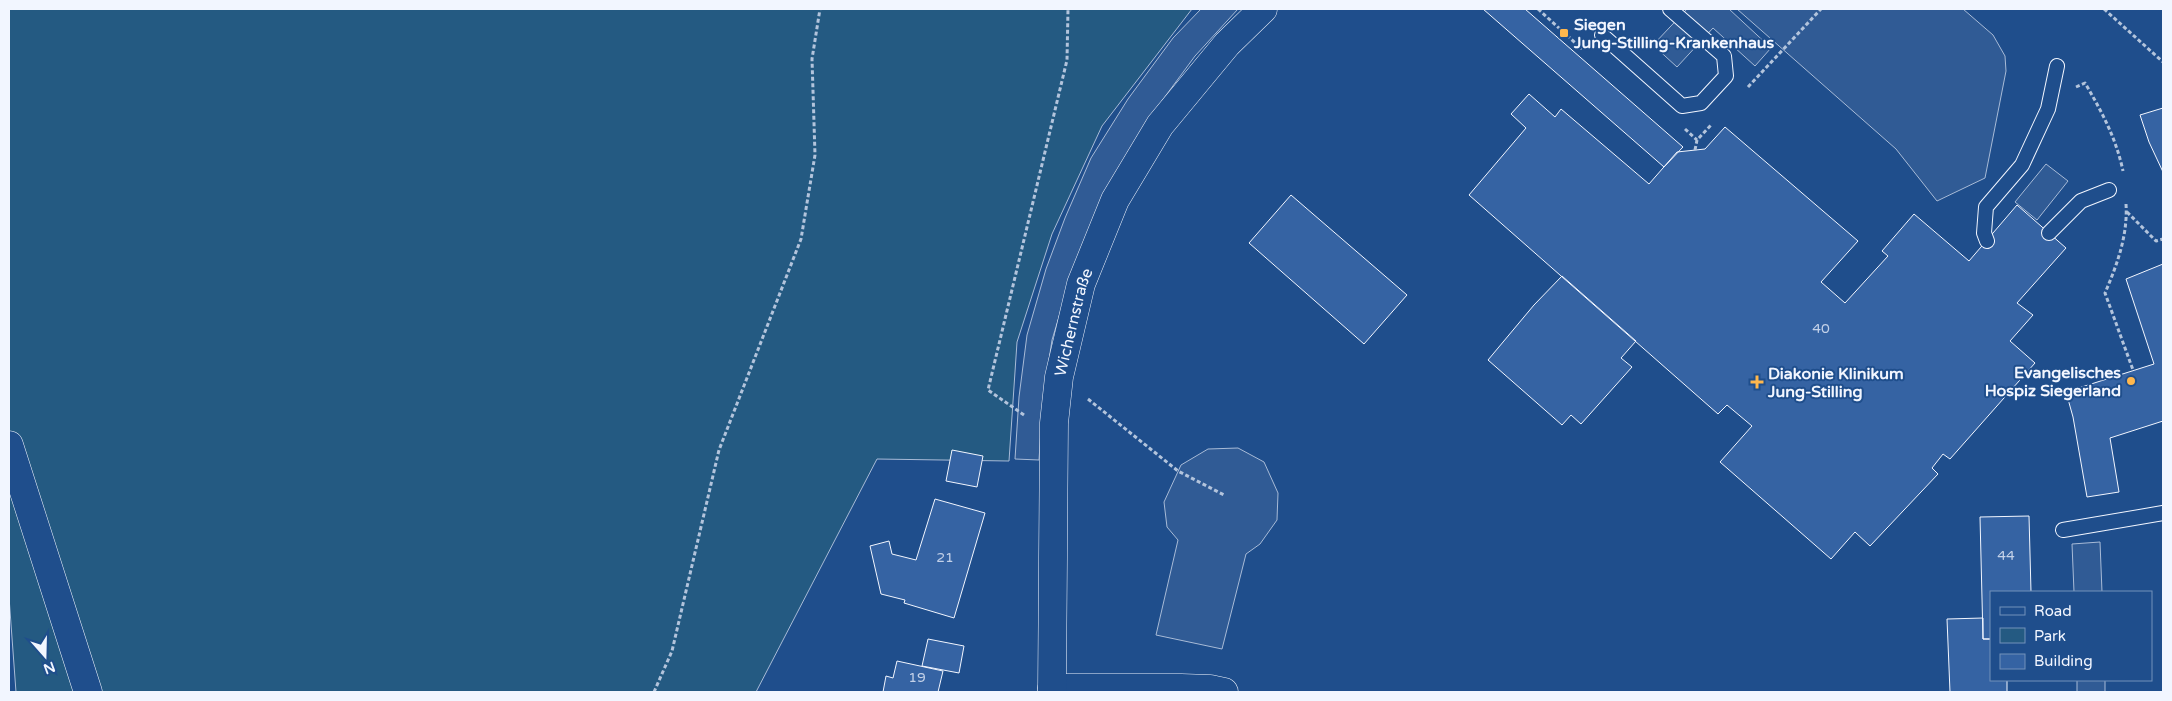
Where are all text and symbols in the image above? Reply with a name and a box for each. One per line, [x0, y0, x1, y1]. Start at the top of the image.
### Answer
place label: Siegen Jung-Stilling-Krankenhaus [1573, 15, 1775, 53]
marker: Siegen Jung-Stilling-Krankenhaus [1558, 27, 1570, 39]
street label: Wichernstraße [1051, 265, 1097, 378]
house number: 40 [1812, 320, 1830, 337]
place label: Evangelisches Hospiz Siegerland [1985, 363, 2121, 401]
place label: Diakonie Klinikum Jung-Stilling [1767, 364, 1904, 402]
marker: Diakonie Klinikum Jung-Stilling [1750, 375, 1764, 389]
marker: Evangelisches Hospiz Siegerland [2125, 375, 2137, 387]
house number: 44 [1997, 547, 2015, 564]
house number: 21 [936, 549, 954, 566]
legend [1990, 591, 2152, 681]
text: Road [2034, 602, 2072, 620]
text: Park [2034, 627, 2066, 645]
north arrow [20, 631, 70, 681]
text: Building [2034, 652, 2093, 670]
text: N [41, 658, 57, 678]
house number: 19 [908, 669, 926, 686]

